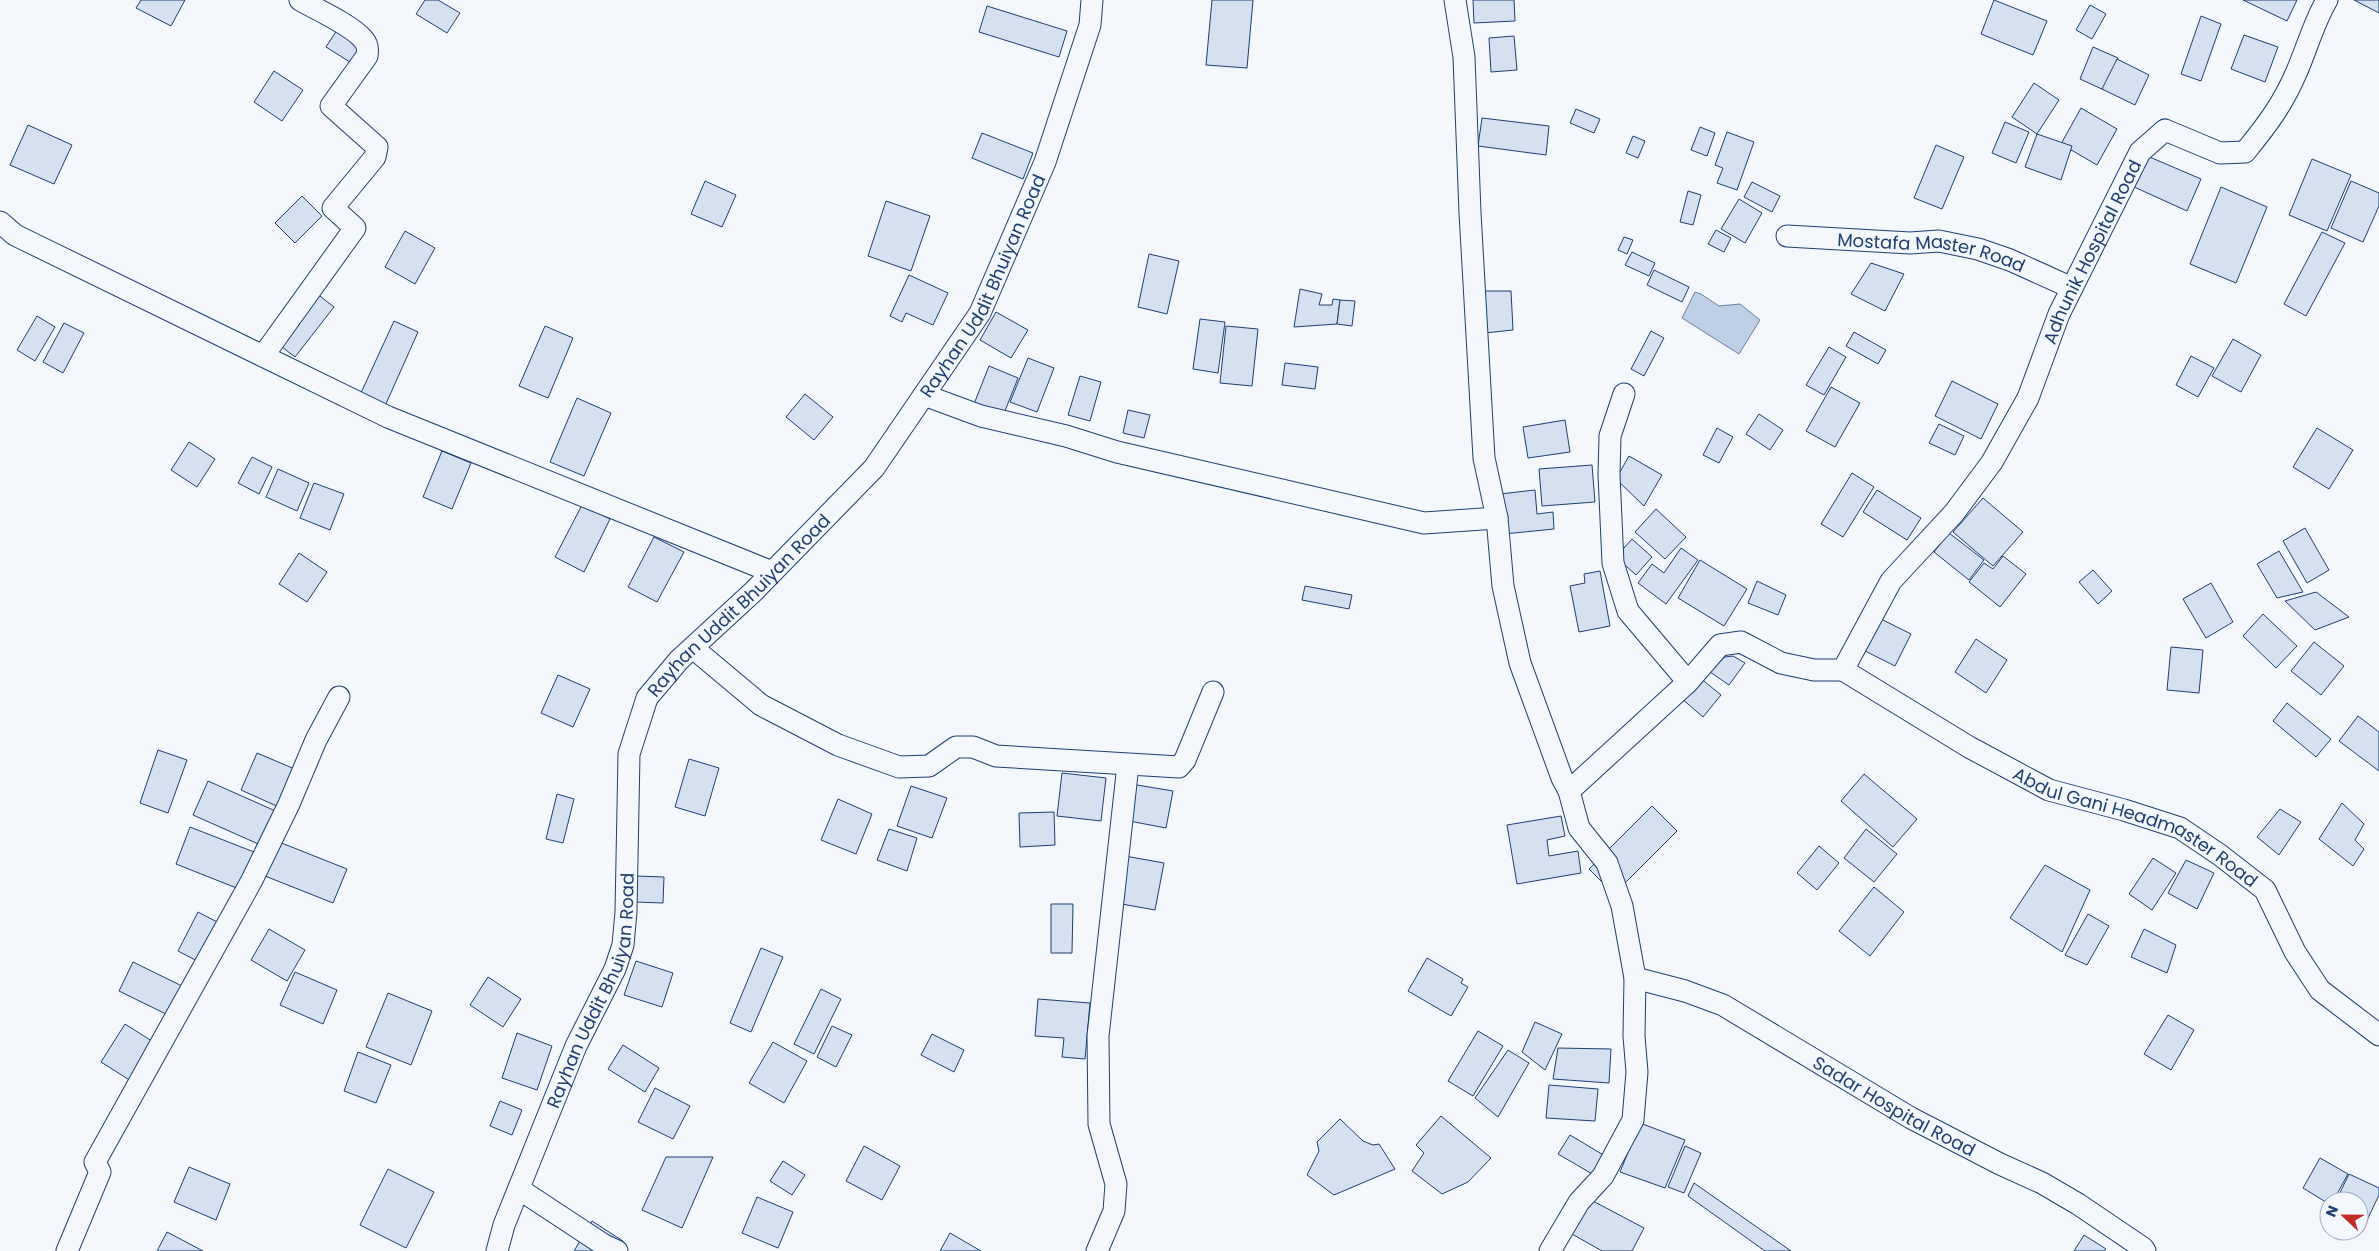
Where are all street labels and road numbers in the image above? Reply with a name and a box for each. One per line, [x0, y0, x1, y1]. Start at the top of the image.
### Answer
street label: Adhunik Hospital Road [2037, 155, 2147, 347]
street label: Rayhan Uddit Bhuiyan Road [914, 170, 1051, 402]
street label: Mostafa Master Road [1837, 226, 2029, 278]
street label: Rayhan Uddit Bhuiyan Road [641, 508, 835, 702]
street label: Abdul Gani Headmaster Road [2009, 761, 2263, 893]
street label: Rayhan Uddit Bhuiyan Road [540, 873, 639, 1112]
street label: Sadar Hospital Road [1808, 1049, 1980, 1162]

